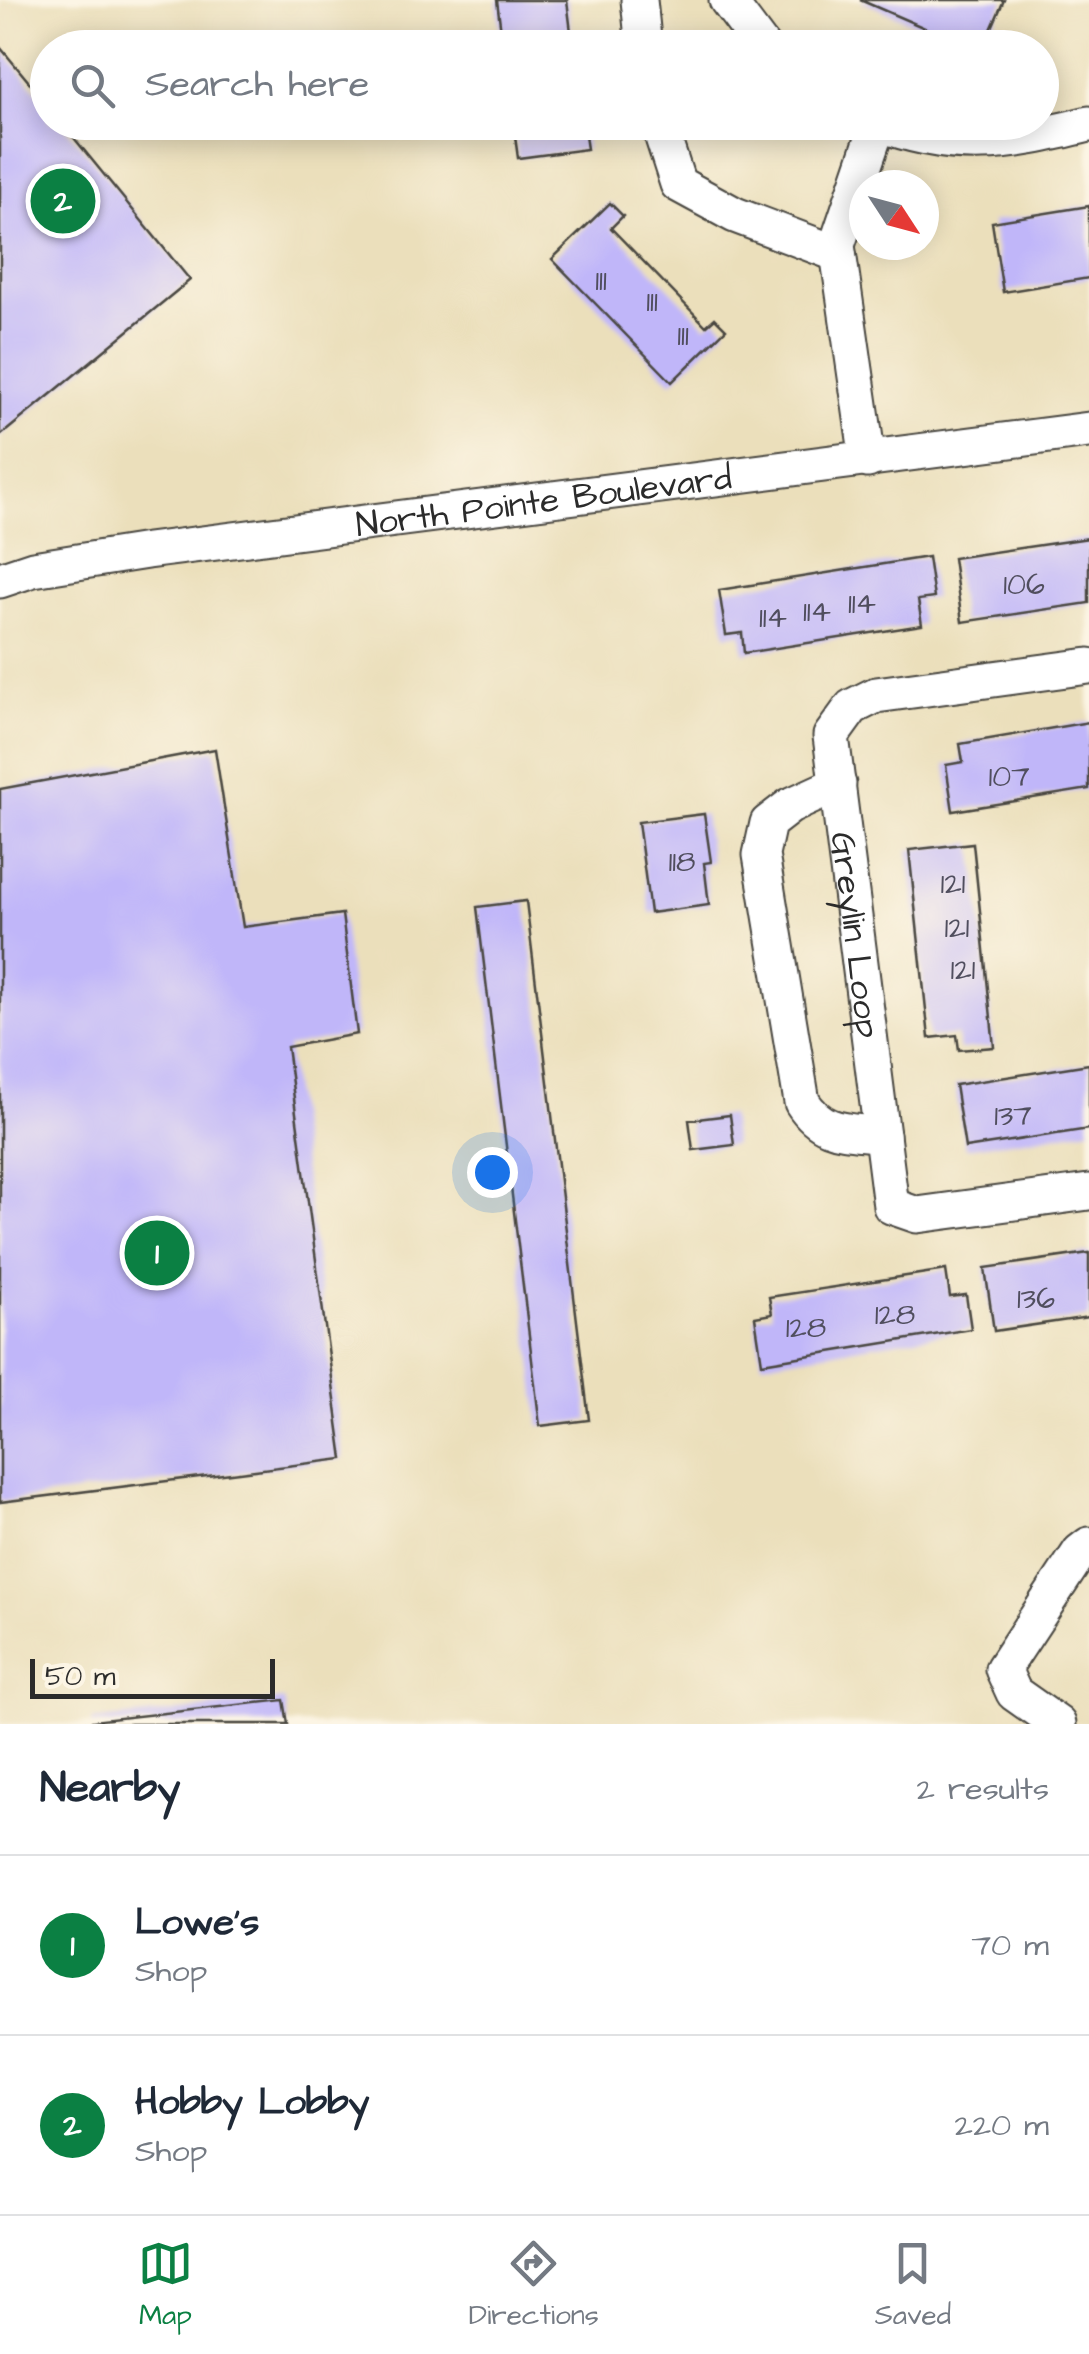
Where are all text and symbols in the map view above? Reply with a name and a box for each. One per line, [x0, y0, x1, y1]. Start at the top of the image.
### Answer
search box [30, 30, 1059, 140]
icon: search [65, 58, 120, 113]
text: Search here [145, 59, 369, 111]
pin: 2 [30, 164, 96, 238]
north arrow [849, 170, 939, 260]
house number: 111 [595, 260, 607, 302]
house number: 111 [646, 281, 658, 323]
house number: 111 [677, 315, 689, 357]
street label: North Pointe Boulevard [353, 453, 735, 550]
house number: 106 [1003, 564, 1045, 606]
house number: 114 [848, 583, 876, 625]
house number: 114 [803, 591, 831, 633]
house number: 114 [759, 597, 787, 639]
house number: 107 [988, 756, 1030, 798]
street label: Greylin Loop [817, 829, 892, 1041]
house number: 118 [668, 841, 696, 883]
house number: 121 [941, 863, 966, 905]
house number: 121 [945, 907, 970, 949]
house number: 121 [951, 949, 976, 991]
house number: 137 [994, 1095, 1032, 1137]
your location [467, 1147, 518, 1198]
pin: 1 [124, 1216, 190, 1290]
house number: 136 [1017, 1278, 1055, 1320]
house number: 128 [875, 1294, 915, 1336]
house number: 128 [786, 1307, 826, 1349]
scale bar [30, 1654, 275, 1698]
text: 50 m [45, 1657, 116, 1696]
text: Nearby [40, 1760, 180, 1818]
text: 2 results [917, 1767, 1049, 1812]
text: Lowe's [135, 1897, 259, 1949]
text: 1 [70, 1923, 75, 1968]
text: 70 m [971, 1923, 1049, 1968]
text: Shop [135, 1949, 207, 1994]
text: Hobby Lobby [135, 2077, 369, 2129]
text: 2 [63, 2103, 82, 2148]
text: 220 m [954, 2103, 1049, 2148]
text: Shop [135, 2129, 207, 2174]
tab: Map [138, 2236, 193, 2335]
tab: Directions [469, 2236, 599, 2335]
tab: Saved [875, 2236, 951, 2335]

